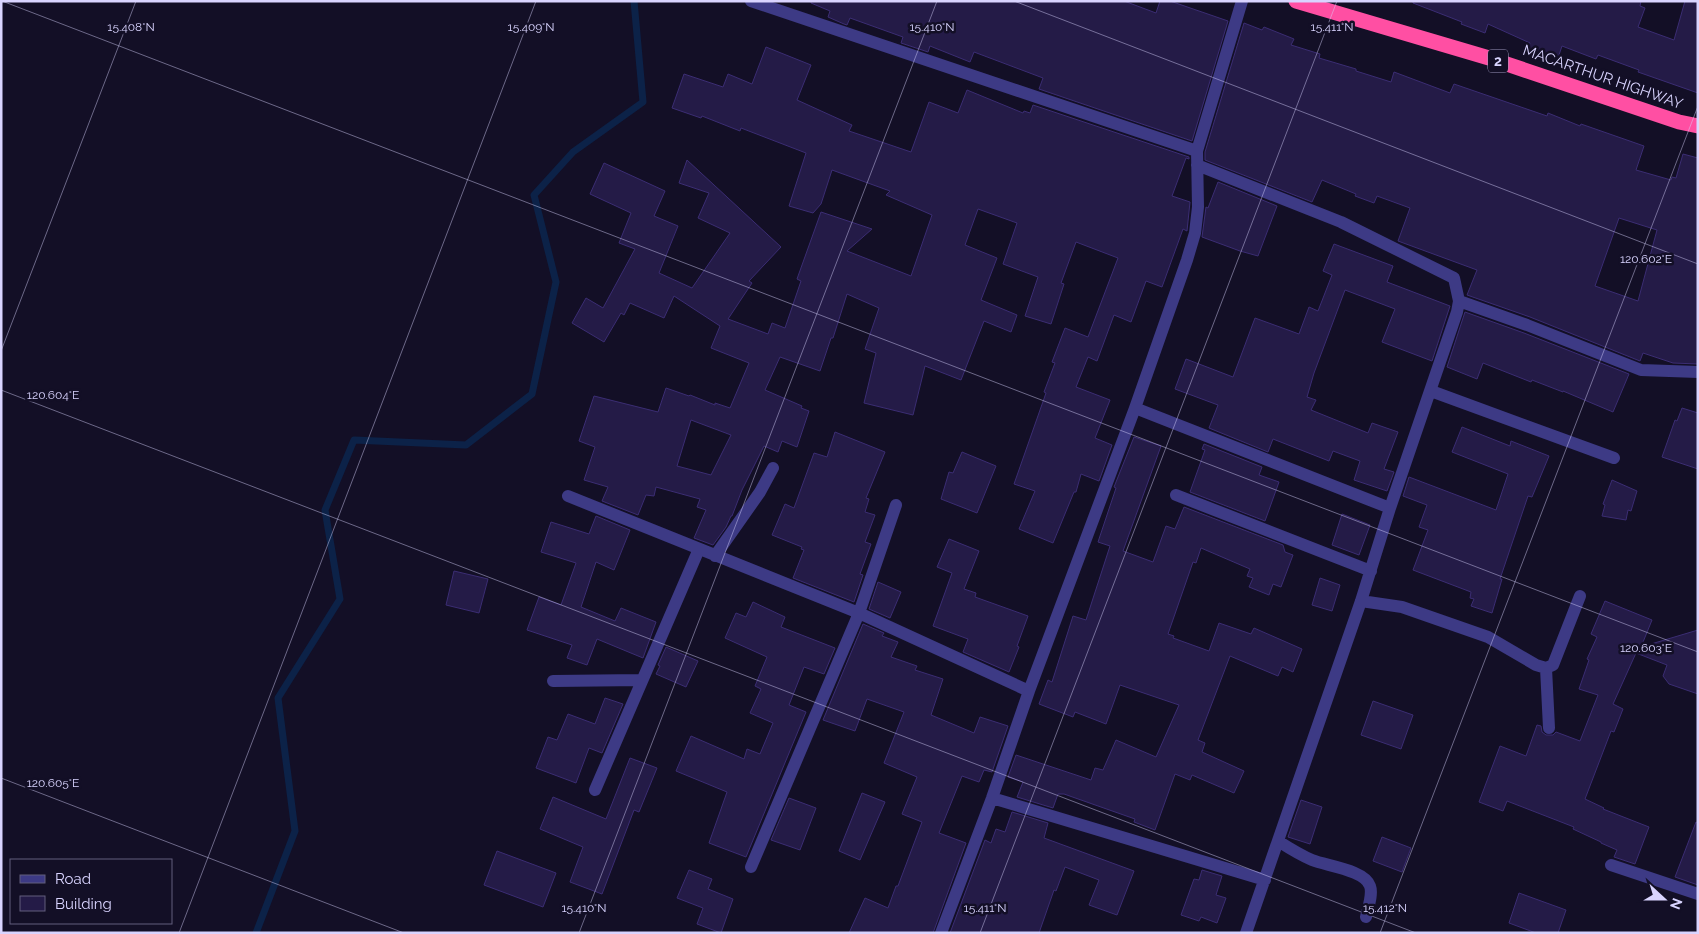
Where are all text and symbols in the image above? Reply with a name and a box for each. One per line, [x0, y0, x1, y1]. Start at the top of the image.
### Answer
text: 15.408°N [107, 20, 155, 34]
text: 15.409°N [508, 20, 554, 34]
text: 15.410°N [909, 20, 955, 34]
text: 15.411°N [1311, 20, 1353, 34]
street label: MACARTHUR HIGHWAY [1521, 41, 1686, 113]
road number: 2 [1488, 49, 1508, 72]
text: 120.602°E [1620, 252, 1672, 266]
text: 120.604°E [27, 388, 79, 402]
text: 120.603°E [1620, 641, 1672, 655]
text: 120.605°E [27, 776, 79, 790]
legend [10, 859, 172, 924]
text: Road [55, 870, 91, 888]
north arrow [1639, 874, 1689, 924]
text: Building [55, 895, 112, 913]
text: N [1667, 896, 1686, 912]
text: 15.410°N [561, 901, 607, 915]
text: 15.411°N [964, 901, 1006, 915]
text: 15.412°N [1363, 901, 1407, 915]

